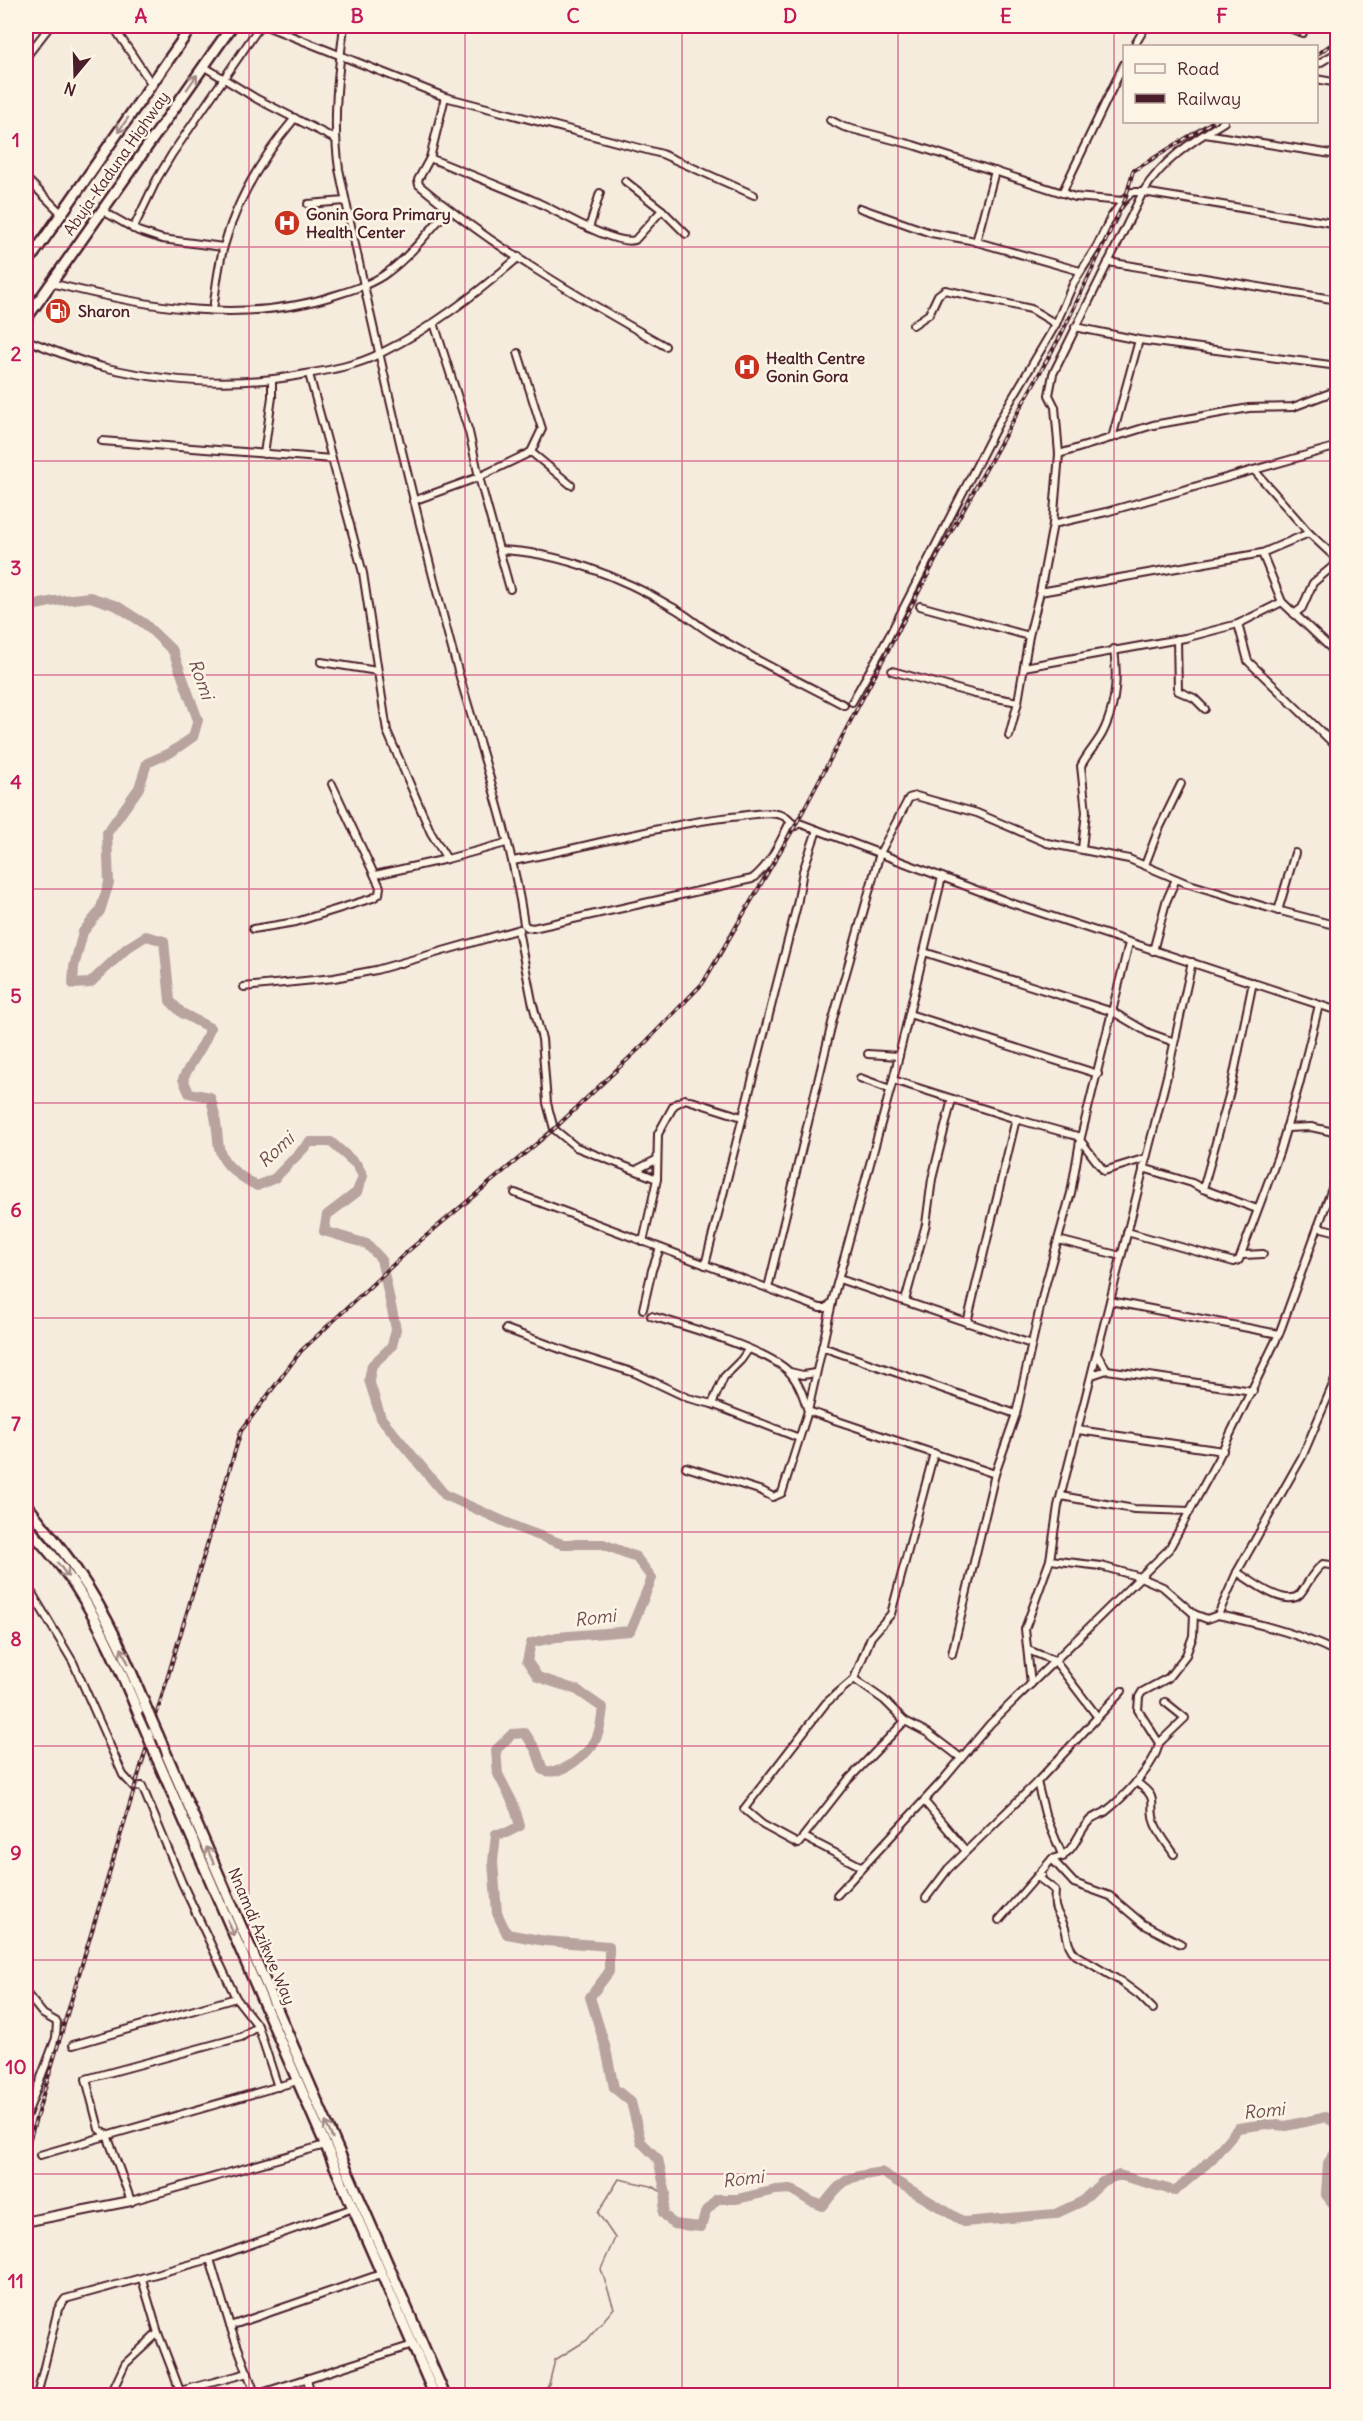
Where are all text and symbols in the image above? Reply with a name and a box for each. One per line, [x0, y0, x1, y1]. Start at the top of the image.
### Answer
text: A [135, 3, 148, 28]
text: B [350, 3, 364, 28]
text: C [566, 3, 580, 28]
text: D [783, 3, 797, 28]
text: E [1000, 3, 1012, 28]
text: F [1216, 3, 1228, 28]
north arrow [45, 45, 105, 105]
legend [1123, 45, 1318, 123]
text: Road [1177, 57, 1220, 80]
one-way arrow [186, 74, 198, 91]
text: N [62, 78, 79, 100]
street label: Abuja-Kaduna Highway [59, 87, 173, 239]
text: Railway [1177, 87, 1241, 110]
one-way arrow [117, 116, 129, 133]
text: 1 [12, 127, 20, 152]
place label: Gonin Gora Primary Health Center [306, 204, 451, 242]
hospital icon: Gonin Gora Primary Health Center [272, 208, 302, 238]
fuel station icon: Sharon [43, 296, 73, 326]
place label: Sharon [78, 301, 130, 321]
text: 2 [11, 341, 22, 366]
place label: Health Centre Gonin Gora [766, 348, 865, 386]
hospital icon: Health Centre Gonin Gora [732, 352, 762, 382]
text: 3 [10, 555, 22, 580]
water label: Romi [184, 656, 220, 704]
text: 4 [10, 769, 22, 794]
text: 5 [10, 983, 22, 1008]
water label: Romi [253, 1126, 300, 1172]
text: 6 [10, 1197, 22, 1222]
text: 7 [11, 1411, 21, 1436]
one-way arrow [57, 1561, 70, 1577]
water label: Romi [573, 1603, 619, 1631]
text: 8 [10, 1626, 22, 1651]
one-way arrow [118, 1648, 130, 1666]
text: 9 [10, 1840, 22, 1865]
one-way arrow [204, 1846, 215, 1864]
street label: Nnamdi Azikwe Way [224, 1864, 300, 2008]
one-way arrow [226, 1918, 237, 1936]
text: 10 [5, 2054, 27, 2079]
water label: Romi [1242, 2097, 1288, 2124]
one-way arrow [323, 2122, 334, 2140]
water label: Romi [721, 2164, 767, 2192]
text: 11 [8, 2268, 24, 2293]

